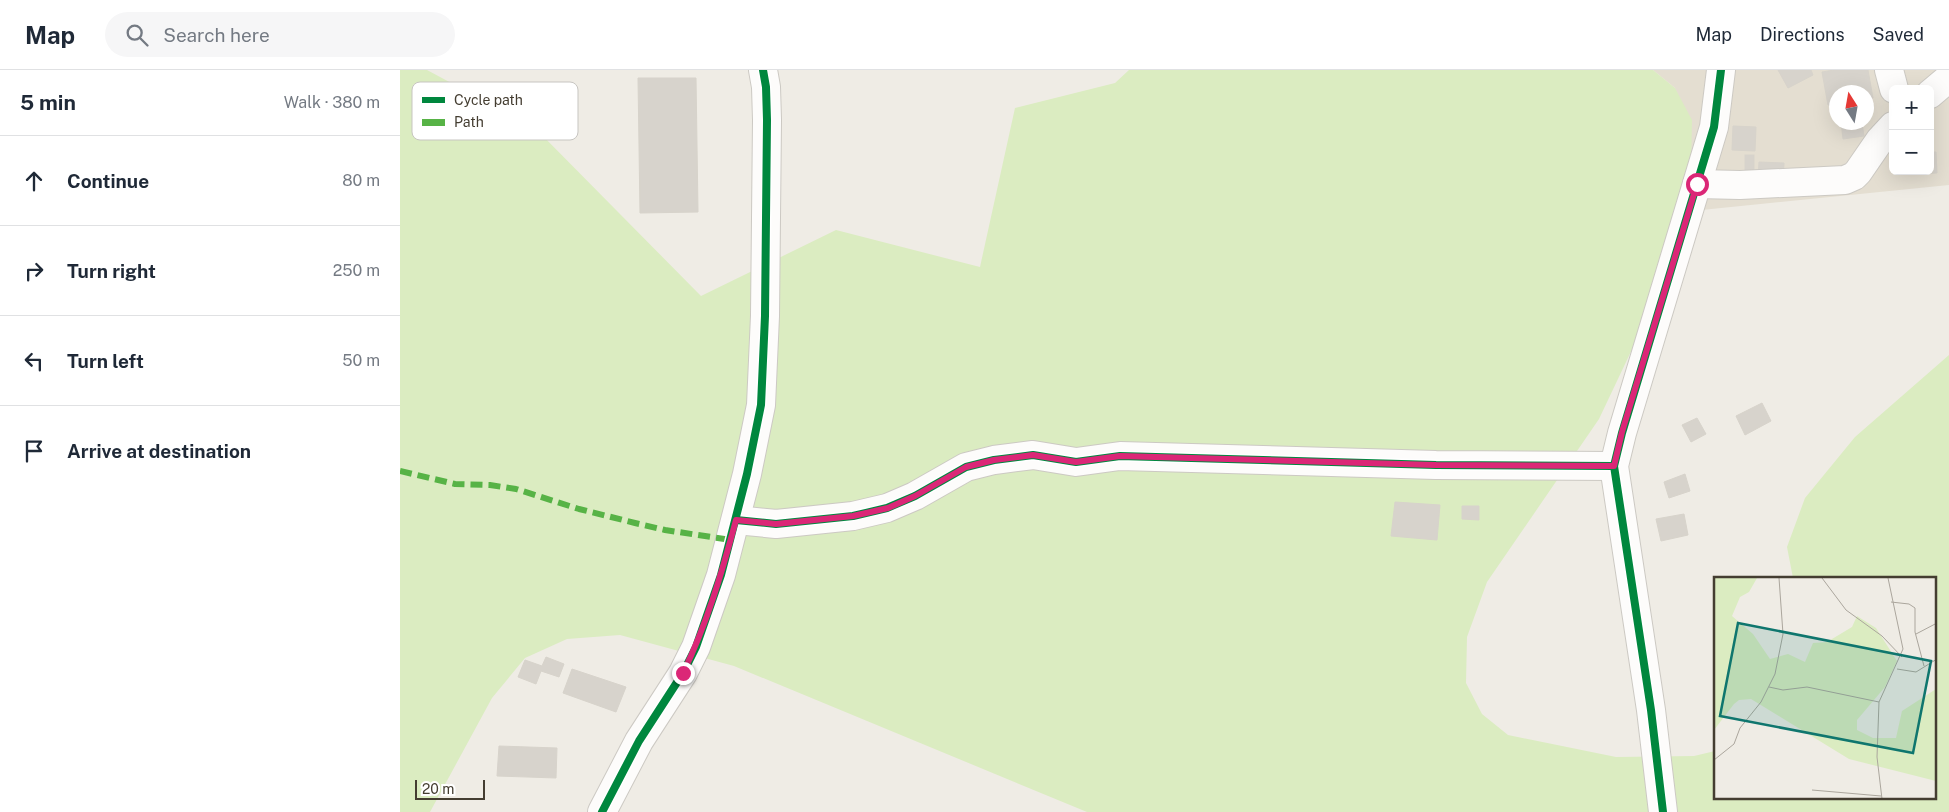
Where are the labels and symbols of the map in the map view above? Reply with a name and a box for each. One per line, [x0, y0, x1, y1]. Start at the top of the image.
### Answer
legend [412, 82, 578, 140]
north arrow [1829, 85, 1874, 130]
text: Cycle path [454, 92, 523, 108]
text: Path [454, 114, 484, 130]
route start [1686, 173, 1709, 196]
inset map [1714, 577, 1936, 800]
route end [672, 662, 695, 685]
scale bar [415, 777, 485, 800]

